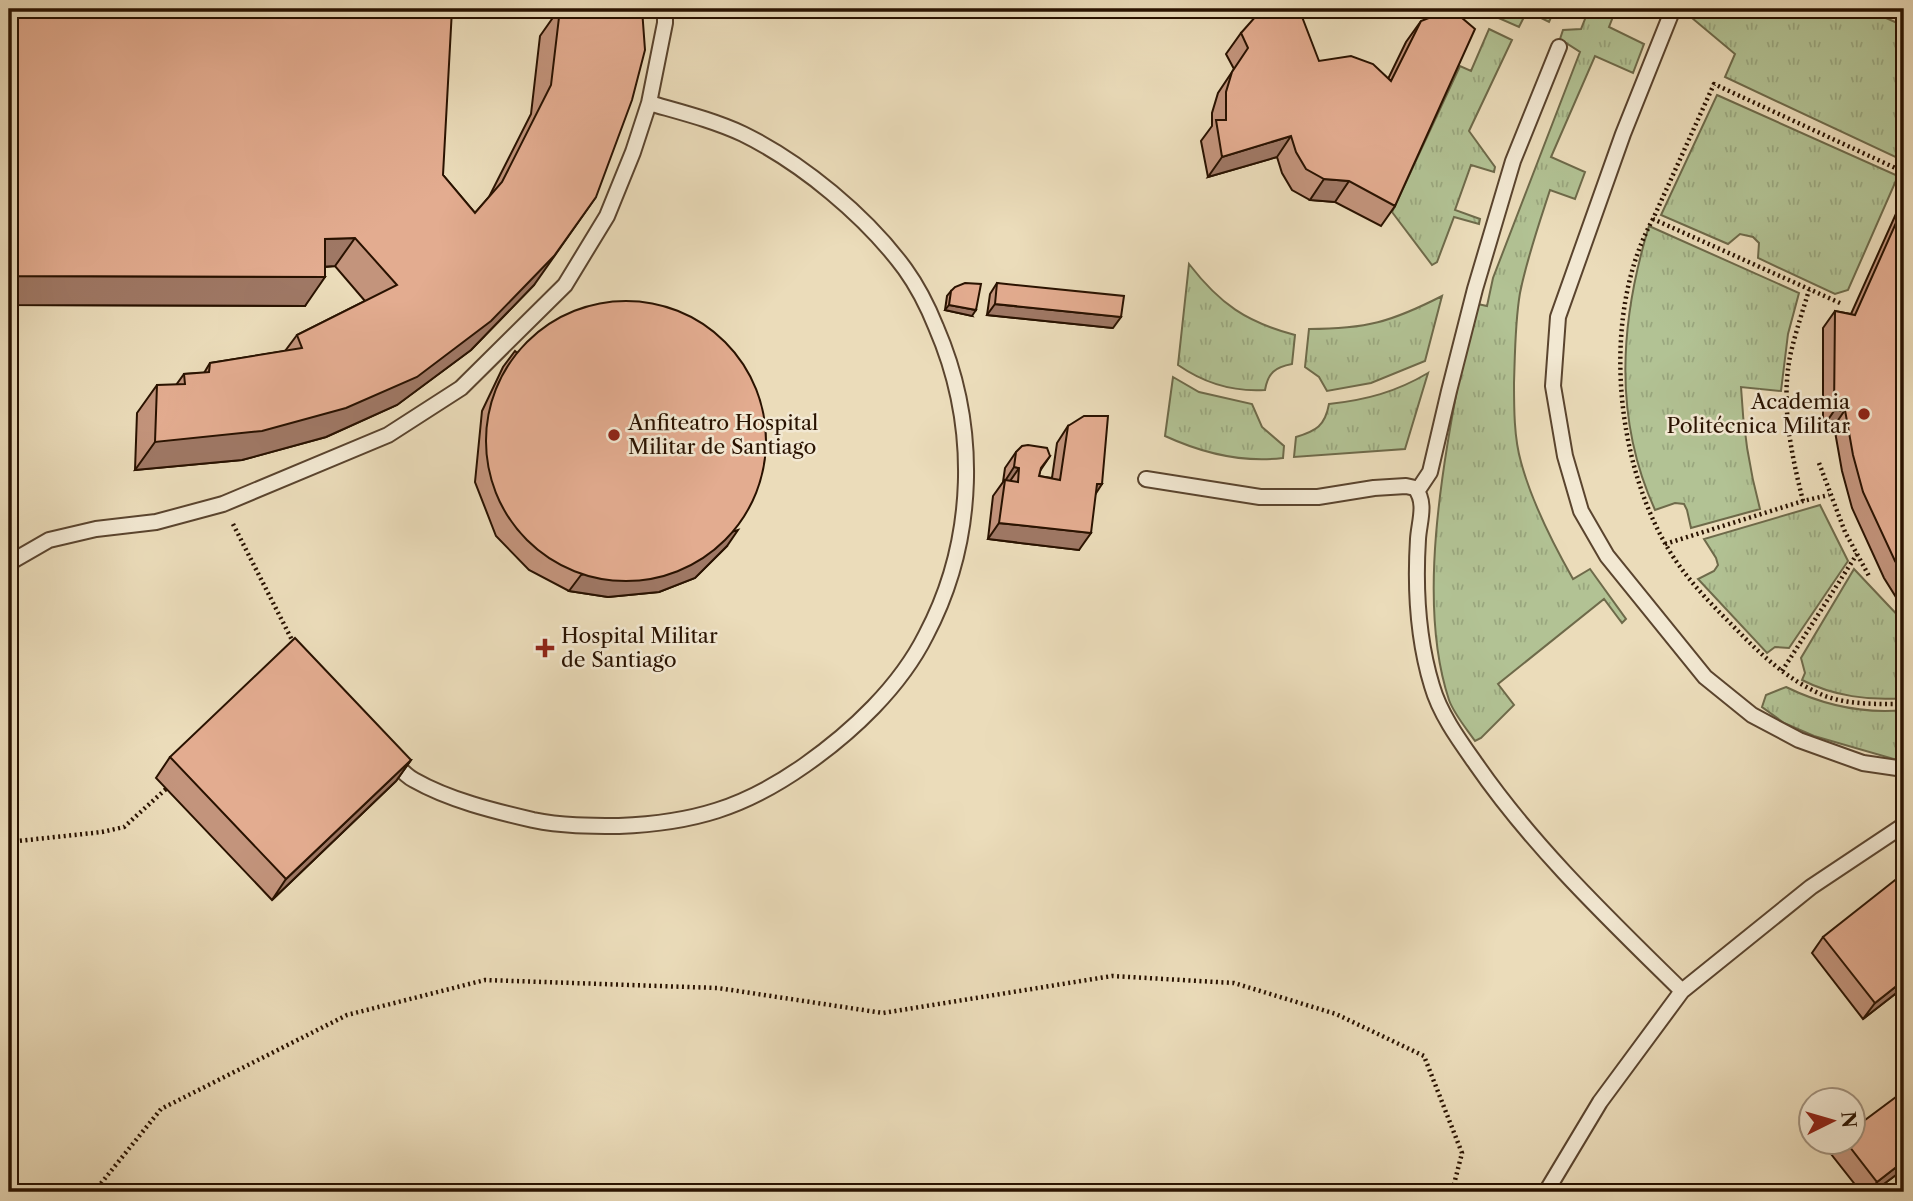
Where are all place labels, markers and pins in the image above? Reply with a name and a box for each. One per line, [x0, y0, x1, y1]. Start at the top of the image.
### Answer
place label: Academia Politécnica Militar [1666, 389, 1851, 438]
marker: Academia Politécnica Militar [1856, 406, 1872, 422]
place label: Anfiteatro Hospital Militar de Santiago [627, 410, 818, 459]
marker: Anfiteatro Hospital Militar de Santiago [606, 427, 622, 443]
place label: Hospital Militar de Santiago [561, 623, 718, 672]
marker: Hospital Militar de Santiago [535, 638, 555, 658]

